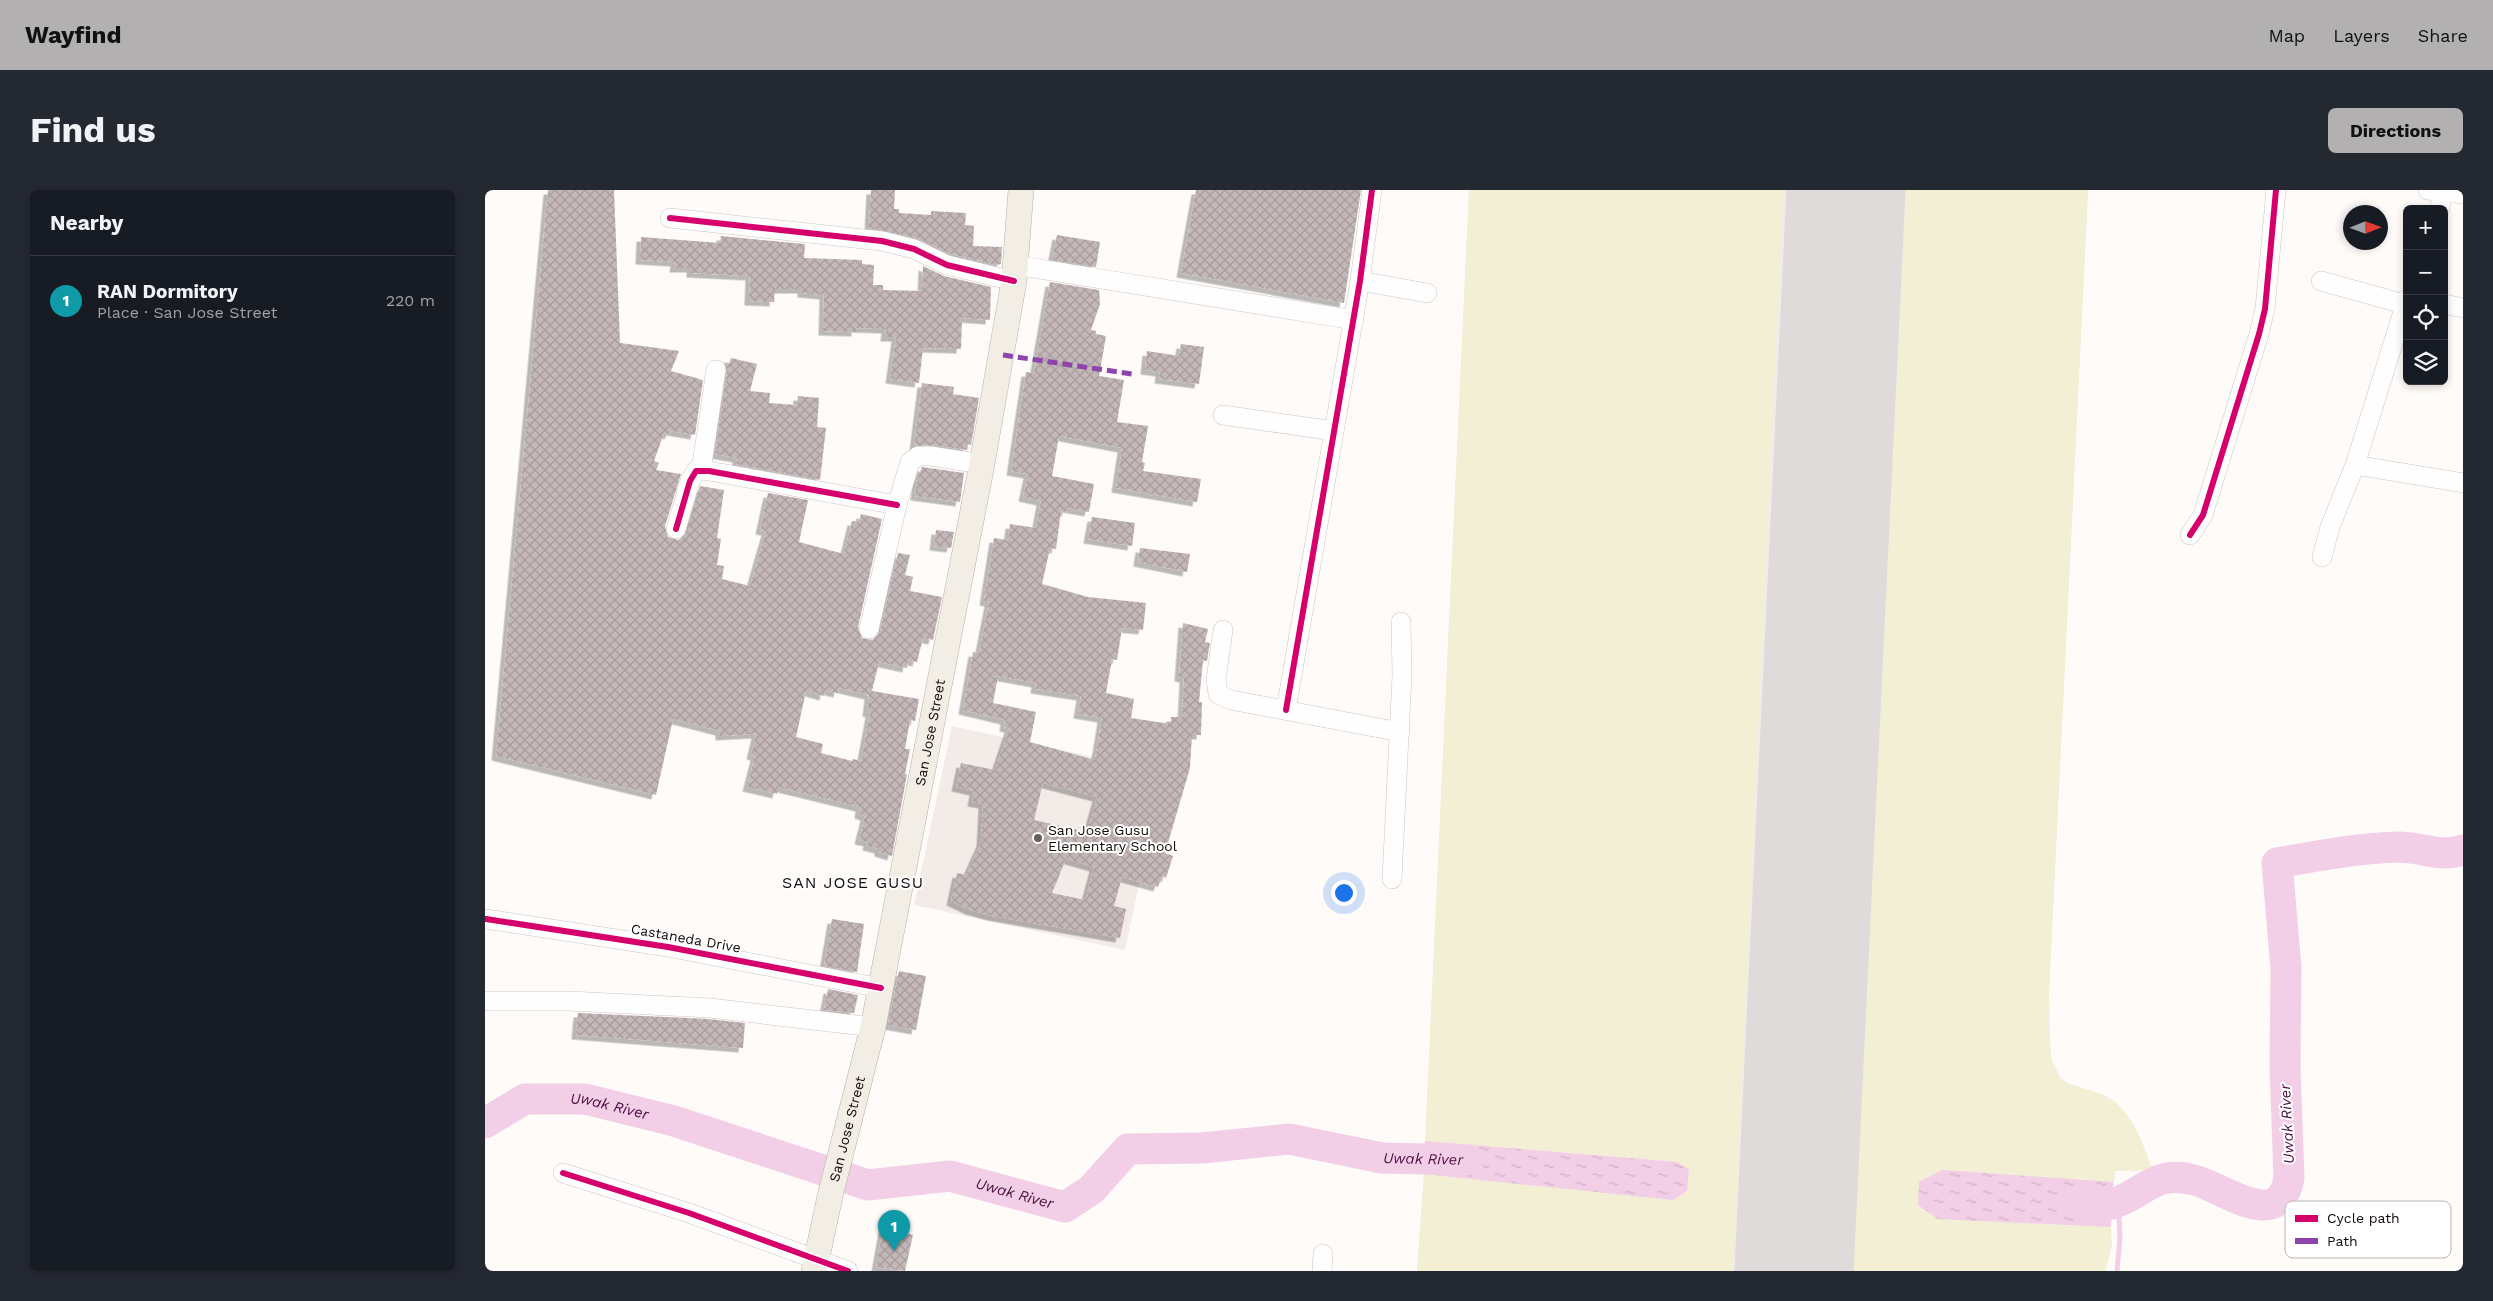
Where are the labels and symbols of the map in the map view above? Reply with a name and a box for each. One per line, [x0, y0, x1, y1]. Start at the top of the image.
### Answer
north arrow [2343, 205, 2388, 250]
street label: San Jose Street [912, 678, 948, 787]
place label: San Jose Gusu Elementary School [1048, 822, 1178, 854]
marker: San Jose Gusu Elementary School [1032, 832, 1044, 844]
district label: SAN JOSE GUSU [782, 873, 924, 892]
your location [1331, 880, 1357, 906]
street label: Castaneda Drive [630, 920, 742, 956]
street label: San Jose Street [826, 1074, 868, 1183]
water label: Uwak River [2276, 1082, 2298, 1164]
water label: Uwak River [570, 1089, 652, 1124]
water label: Uwak River [1383, 1149, 1465, 1169]
water label: Uwak River [974, 1174, 1057, 1213]
legend [2285, 1201, 2451, 1258]
pin: 1 [878, 1210, 910, 1251]
text: Cycle path [2327, 1210, 2400, 1226]
text: Path [2327, 1233, 2358, 1249]

